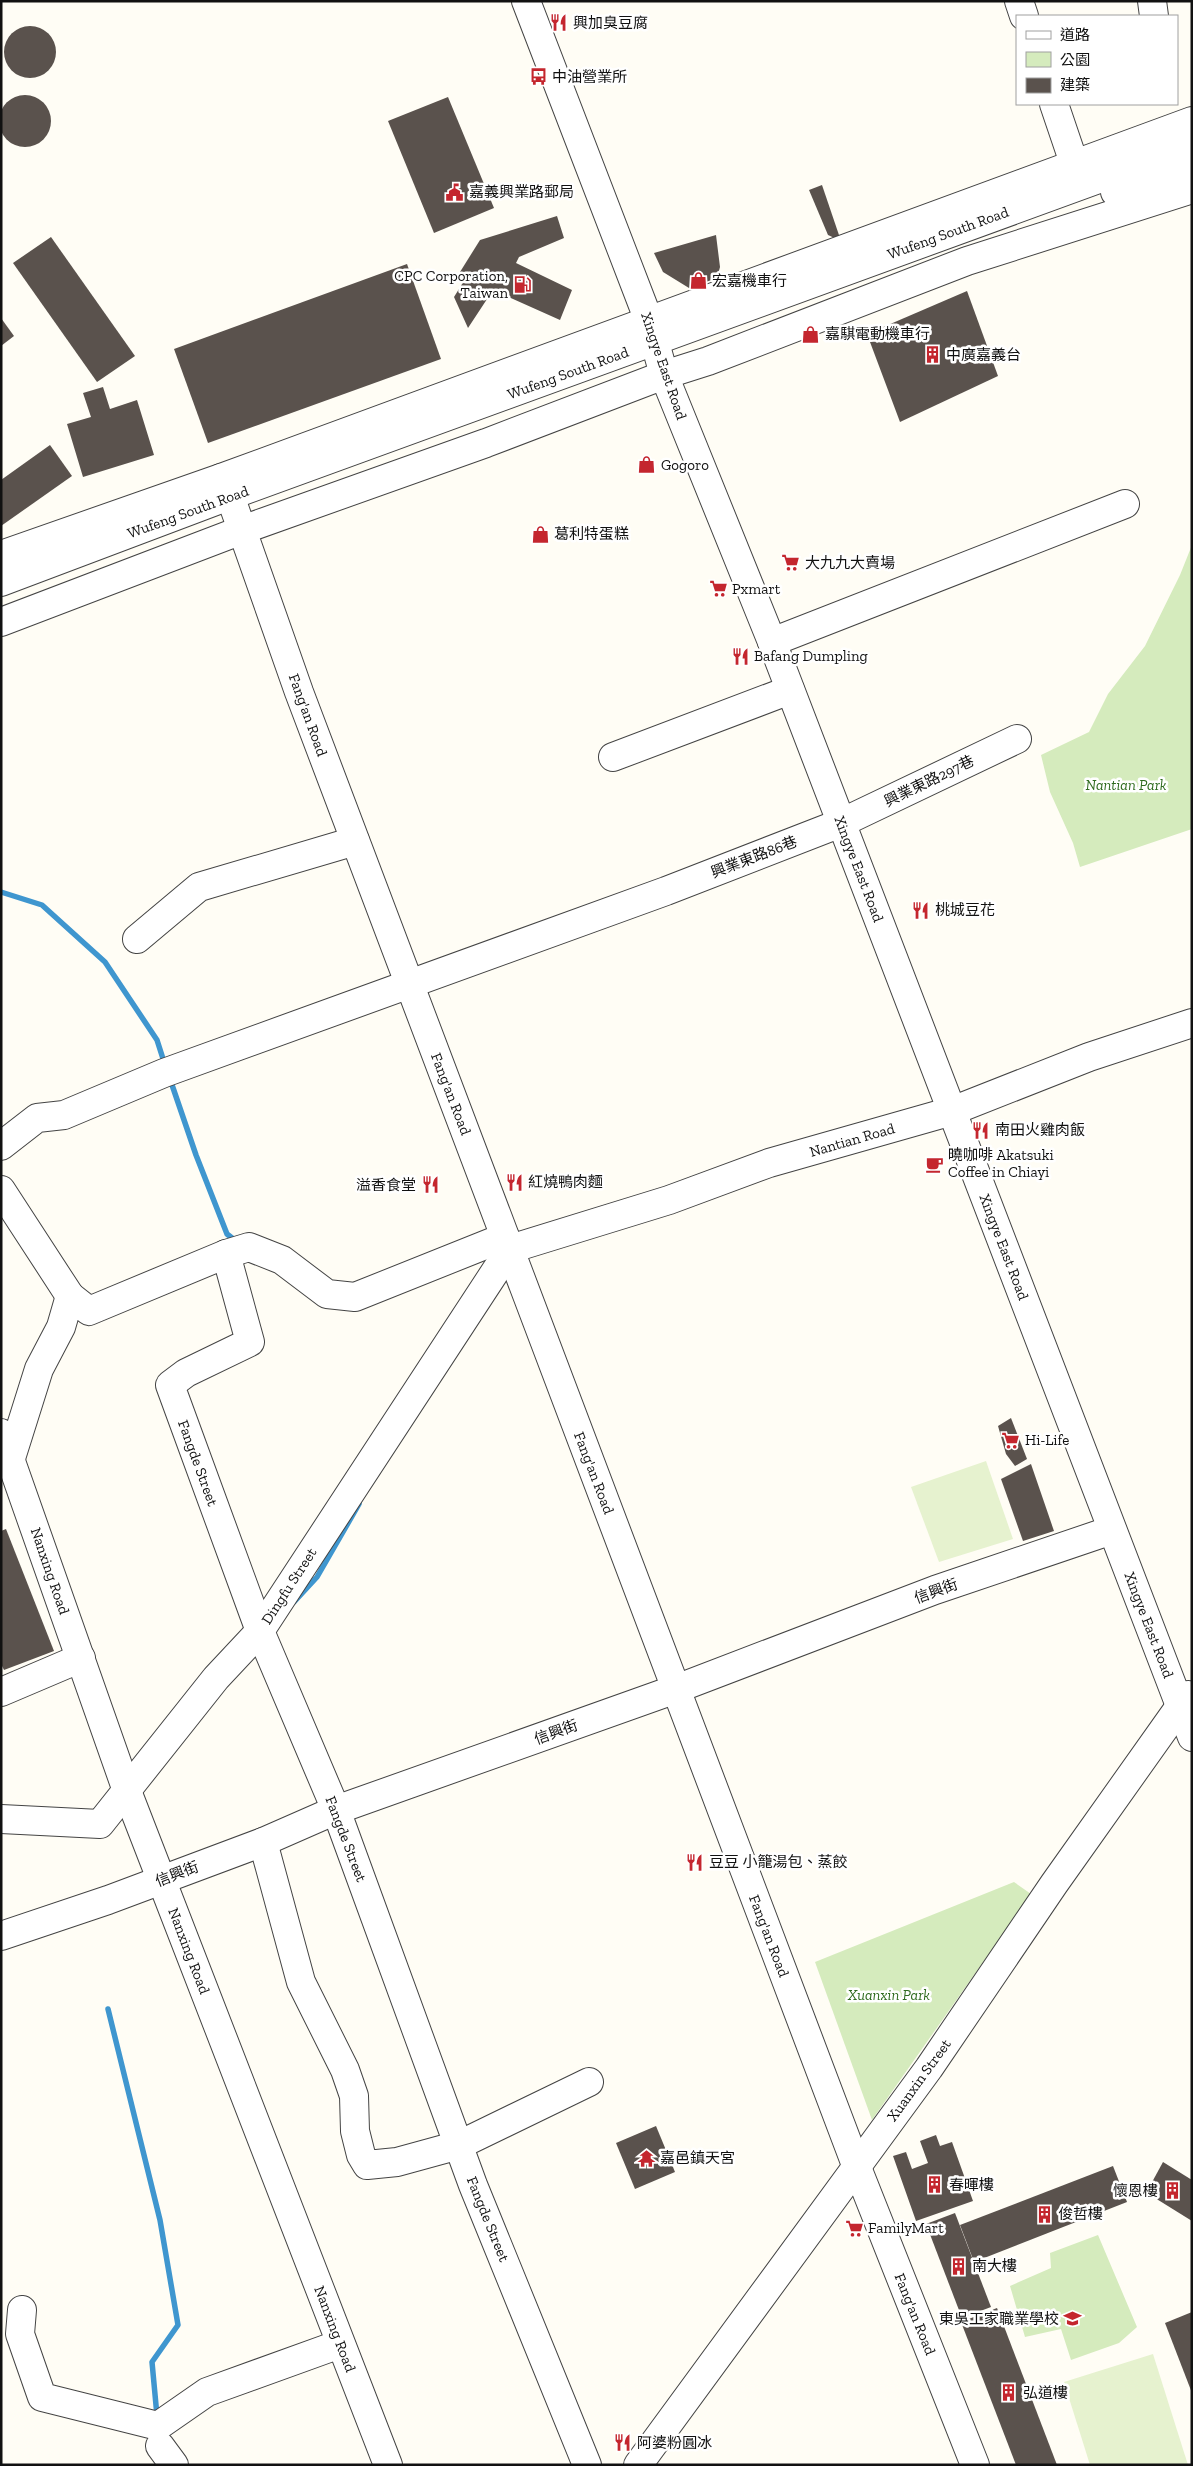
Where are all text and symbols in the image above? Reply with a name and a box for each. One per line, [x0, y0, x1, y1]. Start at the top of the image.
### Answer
restaurant icon: 興加臭豆腐 [549, 13, 569, 33]
place label: 興加臭豆腐 [573, 14, 648, 32]
legend [1016, 15, 1178, 105]
text: 道路 [1060, 26, 1090, 44]
text: 公園 [1060, 51, 1090, 69]
bus stop icon: 中油營業所 [528, 67, 548, 87]
place label: 中油營業所 [552, 68, 627, 86]
text: 建築 [1060, 76, 1090, 94]
public building icon: 嘉義興業路郵局 [445, 182, 465, 202]
place label: 嘉義興業路郵局 [469, 183, 574, 201]
street label: Wufeng South Road [885, 202, 1012, 263]
place label: CPC Corporation, Taiwan [394, 267, 508, 302]
shop icon: 宏嘉機車行 [688, 271, 708, 291]
place label: 宏嘉機車行 [712, 272, 787, 290]
fuel station icon: CPC Corporation, Taiwan [512, 275, 532, 295]
street label: Xingye East Road [637, 310, 691, 423]
shop icon: 嘉騏電動機車行 [801, 324, 821, 344]
place label: 嘉騏電動機車行 [825, 325, 930, 343]
street label: Wufeng South Road [505, 342, 632, 403]
building icon: 中廣嘉義台 [922, 345, 942, 365]
place label: 中廣嘉義台 [946, 346, 1021, 364]
shop icon: Gogoro [637, 455, 657, 475]
place label: Gogoro [661, 456, 709, 474]
street label: Wufeng South Road [125, 481, 252, 542]
shop icon: 葛利特蛋糕 [530, 524, 550, 544]
place label: 葛利特蛋糕 [554, 525, 629, 543]
supermarket icon: 大九九大賣場 [781, 553, 801, 573]
place label: 大九九大賣場 [805, 554, 895, 572]
supermarket icon: Pxmart [708, 579, 728, 599]
place label: Pxmart [732, 580, 781, 598]
restaurant icon: Bafang Dumpling [730, 646, 750, 666]
place label: Bafang Dumpling [754, 647, 868, 665]
street label: Fang'an Road [285, 671, 332, 759]
street label: 興業東路297巷 [881, 751, 977, 811]
park label: Nantian Park [1085, 776, 1167, 794]
street label: Xingye East Road [830, 813, 888, 925]
street label: 興業東路86巷 [708, 832, 800, 882]
restaurant icon: 桃城豆花 [911, 900, 931, 920]
place label: 桃城豆花 [935, 901, 995, 919]
street label: Fang'an Road [427, 1050, 475, 1138]
street label: Nantian Road [807, 1119, 897, 1161]
restaurant icon: 南田火雞肉飯 [971, 1120, 991, 1140]
place label: 南田火雞肉飯 [995, 1121, 1085, 1139]
place label: 曉咖啡 Akatsuki Coffee in Chiayi [948, 1146, 1054, 1181]
cafe icon: 曉咖啡 Akatsuki Coffee in Chiayi [924, 1154, 944, 1174]
restaurant icon: 紅燒鴨肉麵 [504, 1172, 524, 1192]
place label: 紅燒鴨肉麵 [528, 1173, 603, 1191]
restaurant icon: 溢香食堂 [420, 1175, 440, 1195]
place label: 溢香食堂 [356, 1176, 416, 1194]
street label: Xingye East Road [975, 1191, 1033, 1303]
street label: Fangde Street [174, 1417, 222, 1509]
street label: Fang'an Road [570, 1429, 618, 1517]
supermarket icon: Hi-Life [1001, 1430, 1021, 1450]
place label: Hi-Life [1025, 1431, 1069, 1449]
street label: Nanxing Road [27, 1525, 74, 1618]
street label: Dingfu Street [258, 1544, 321, 1628]
street label: Xingye East Road [1120, 1569, 1178, 1681]
street label: 信興街 [912, 1575, 960, 1607]
street label: 信興街 [532, 1716, 580, 1748]
street label: Fangde Street [321, 1794, 371, 1885]
restaurant icon: 豆豆 小籠湯包、蒸餃 [685, 1852, 705, 1872]
place label: 豆豆 小籠湯包、蒸餃 [709, 1853, 847, 1871]
street label: 信興街 [153, 1858, 201, 1890]
street label: Fang'an Road [745, 1892, 793, 1980]
street label: Nanxing Road [164, 1905, 214, 1997]
park label: Xuanxin Park [847, 1986, 930, 2004]
street label: Xuanxin Street [883, 2035, 955, 2125]
temple icon: 嘉邑鎮天宮 [636, 2148, 656, 2168]
place label: 嘉邑鎮天宮 [660, 2149, 735, 2167]
street label: Fangde Street [463, 2174, 513, 2265]
building icon: 春暉樓 [925, 2175, 945, 2195]
place label: 春暉樓 [949, 2176, 994, 2194]
building icon: 懷恩樓 [1162, 2181, 1182, 2201]
place label: 懷恩樓 [1113, 2182, 1158, 2200]
building icon: 俊哲樓 [1034, 2204, 1054, 2224]
place label: 俊哲樓 [1058, 2205, 1103, 2223]
supermarket icon: FamilyMart [844, 2218, 864, 2238]
place label: FamilyMart [868, 2219, 944, 2237]
building icon: 南大樓 [948, 2256, 968, 2276]
place label: 南大樓 [972, 2257, 1017, 2275]
street label: Fang'an Road [890, 2270, 940, 2358]
street label: Nanxing Road [310, 2283, 360, 2375]
school or university icon: 東吳工家職業學校 [1063, 2309, 1083, 2329]
place label: 東吳工家職業學校 [939, 2310, 1059, 2328]
building icon: 弘道樓 [999, 2383, 1019, 2403]
place label: 弘道樓 [1023, 2384, 1068, 2402]
restaurant icon: 阿婆粉圓冰 [613, 2433, 633, 2453]
place label: 阿婆粉圓冰 [637, 2434, 712, 2452]

